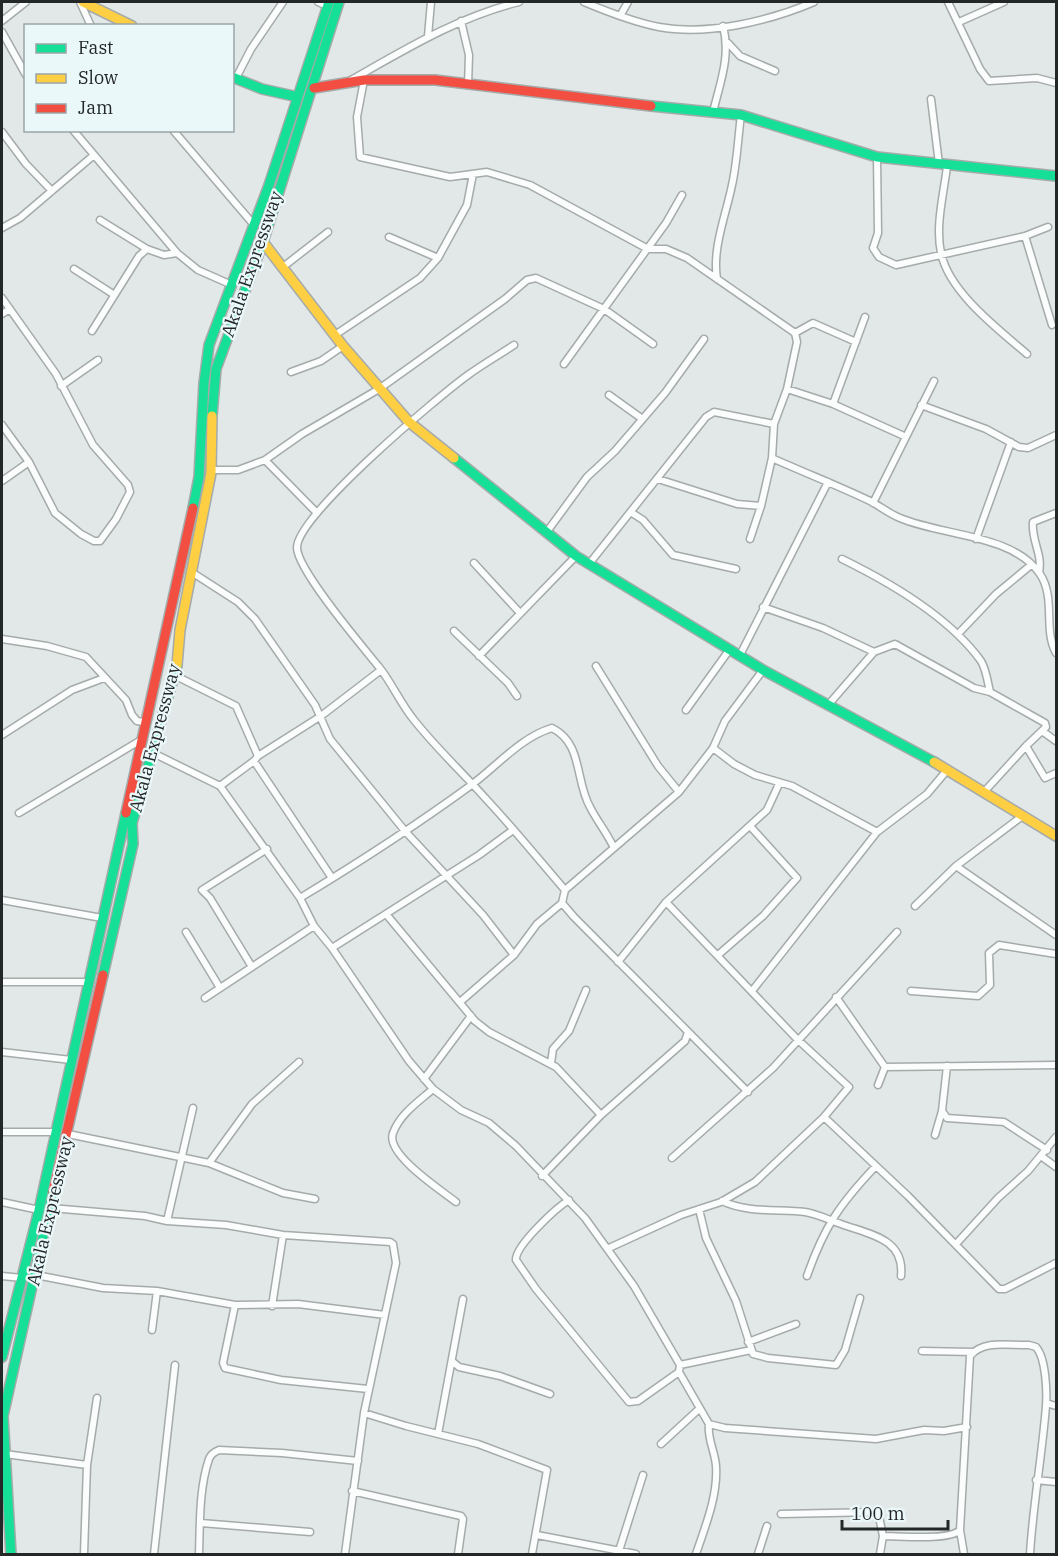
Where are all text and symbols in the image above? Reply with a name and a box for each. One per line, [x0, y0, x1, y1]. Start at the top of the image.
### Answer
legend [24, 24, 234, 132]
text: Fast [78, 36, 113, 59]
text: Slow [78, 66, 118, 89]
text: Jam [78, 96, 113, 119]
street label: Akala Expressway [216, 188, 287, 340]
street label: Akala Expressway [124, 661, 185, 815]
street label: Akala Expressway [21, 1134, 78, 1288]
scale bar [842, 1493, 948, 1531]
text: 100 m [851, 1502, 905, 1525]

